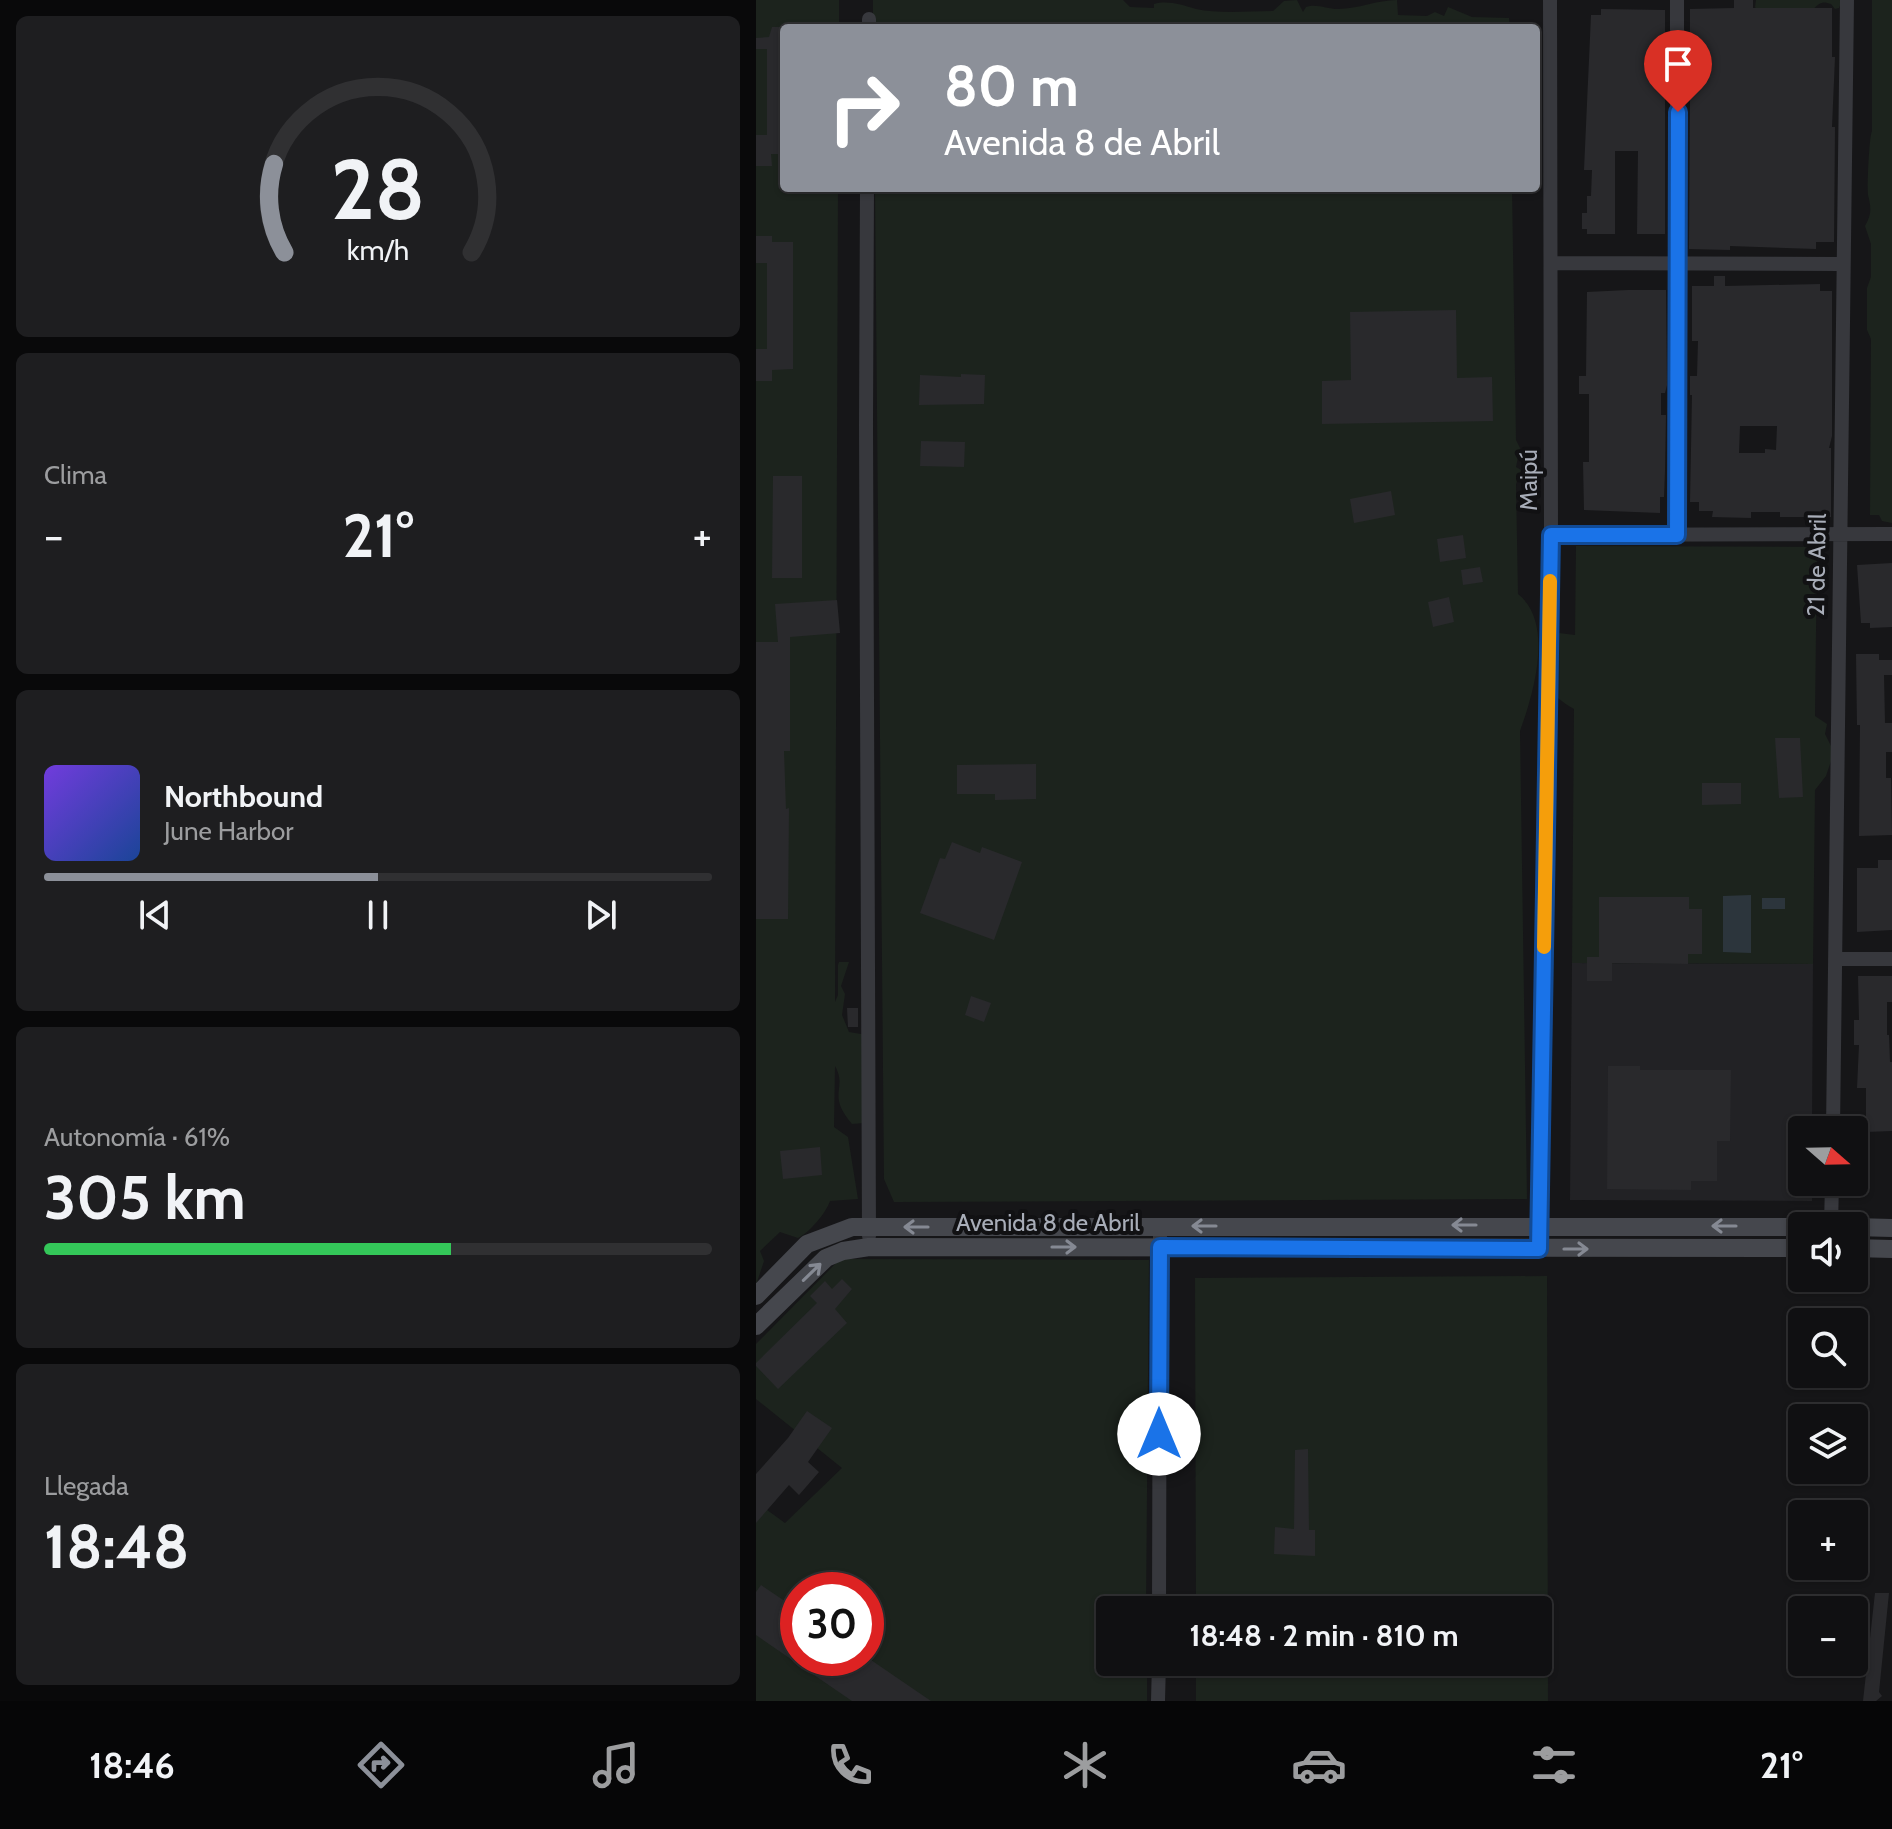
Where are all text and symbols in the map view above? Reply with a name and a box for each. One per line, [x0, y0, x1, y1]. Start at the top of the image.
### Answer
pin [1644, 30, 1712, 112]
icon: arrive [1656, 42, 1700, 86]
text: 80 m [944, 52, 1079, 120]
icon: right [812, 56, 916, 160]
text: Avenida 8 de Abril [944, 120, 1220, 164]
text: 28 [331, 138, 425, 239]
text: km/h [347, 232, 409, 267]
street label: Maipú [1514, 449, 1543, 511]
text: Clima [44, 459, 107, 491]
text: 21° [342, 499, 414, 572]
text: − [44, 509, 63, 562]
text: + [693, 509, 712, 562]
street label: 21 de Abril [1801, 513, 1832, 617]
text: Northbound [164, 778, 323, 815]
text: June Harbor [164, 815, 293, 847]
icon: previous [133, 893, 177, 937]
icon: pause [356, 893, 400, 937]
icon: next [579, 893, 623, 937]
north arrow [1788, 1116, 1868, 1196]
map controls [1788, 1116, 1868, 1676]
text: Autonomía · 61% [44, 1121, 230, 1153]
text: 305 km [44, 1161, 246, 1234]
street label: Avenida 8 de Abril [956, 1208, 1140, 1237]
button: sound [1788, 1212, 1868, 1292]
one-way arrow [1451, 1217, 1478, 1233]
one-way arrow [1191, 1218, 1218, 1234]
one-way arrow [903, 1219, 930, 1235]
one-way arrow [1711, 1219, 1738, 1234]
one-way arrow [1050, 1239, 1077, 1255]
one-way arrow [1562, 1241, 1589, 1257]
one-way arrow [802, 1263, 821, 1282]
button: search [1788, 1308, 1868, 1388]
position arrow [1117, 1392, 1201, 1476]
button: layers [1788, 1404, 1868, 1484]
text: Llegada [44, 1470, 129, 1502]
button: + [1788, 1500, 1868, 1580]
text: 18:48 [44, 1510, 189, 1583]
speed limit sign: 30 [780, 1572, 884, 1676]
button: − [1788, 1596, 1868, 1676]
text: 18:48 · 2 min · 810 m [1189, 1617, 1459, 1654]
icon: directions [353, 1737, 409, 1793]
icon: music [588, 1737, 644, 1793]
icon: phone [822, 1737, 878, 1793]
icon: climate [1057, 1737, 1113, 1793]
icon: car [1291, 1737, 1347, 1793]
icon: filters [1526, 1737, 1582, 1793]
text: 18:46 [89, 1743, 175, 1787]
text: 21° [1760, 1743, 1803, 1787]

